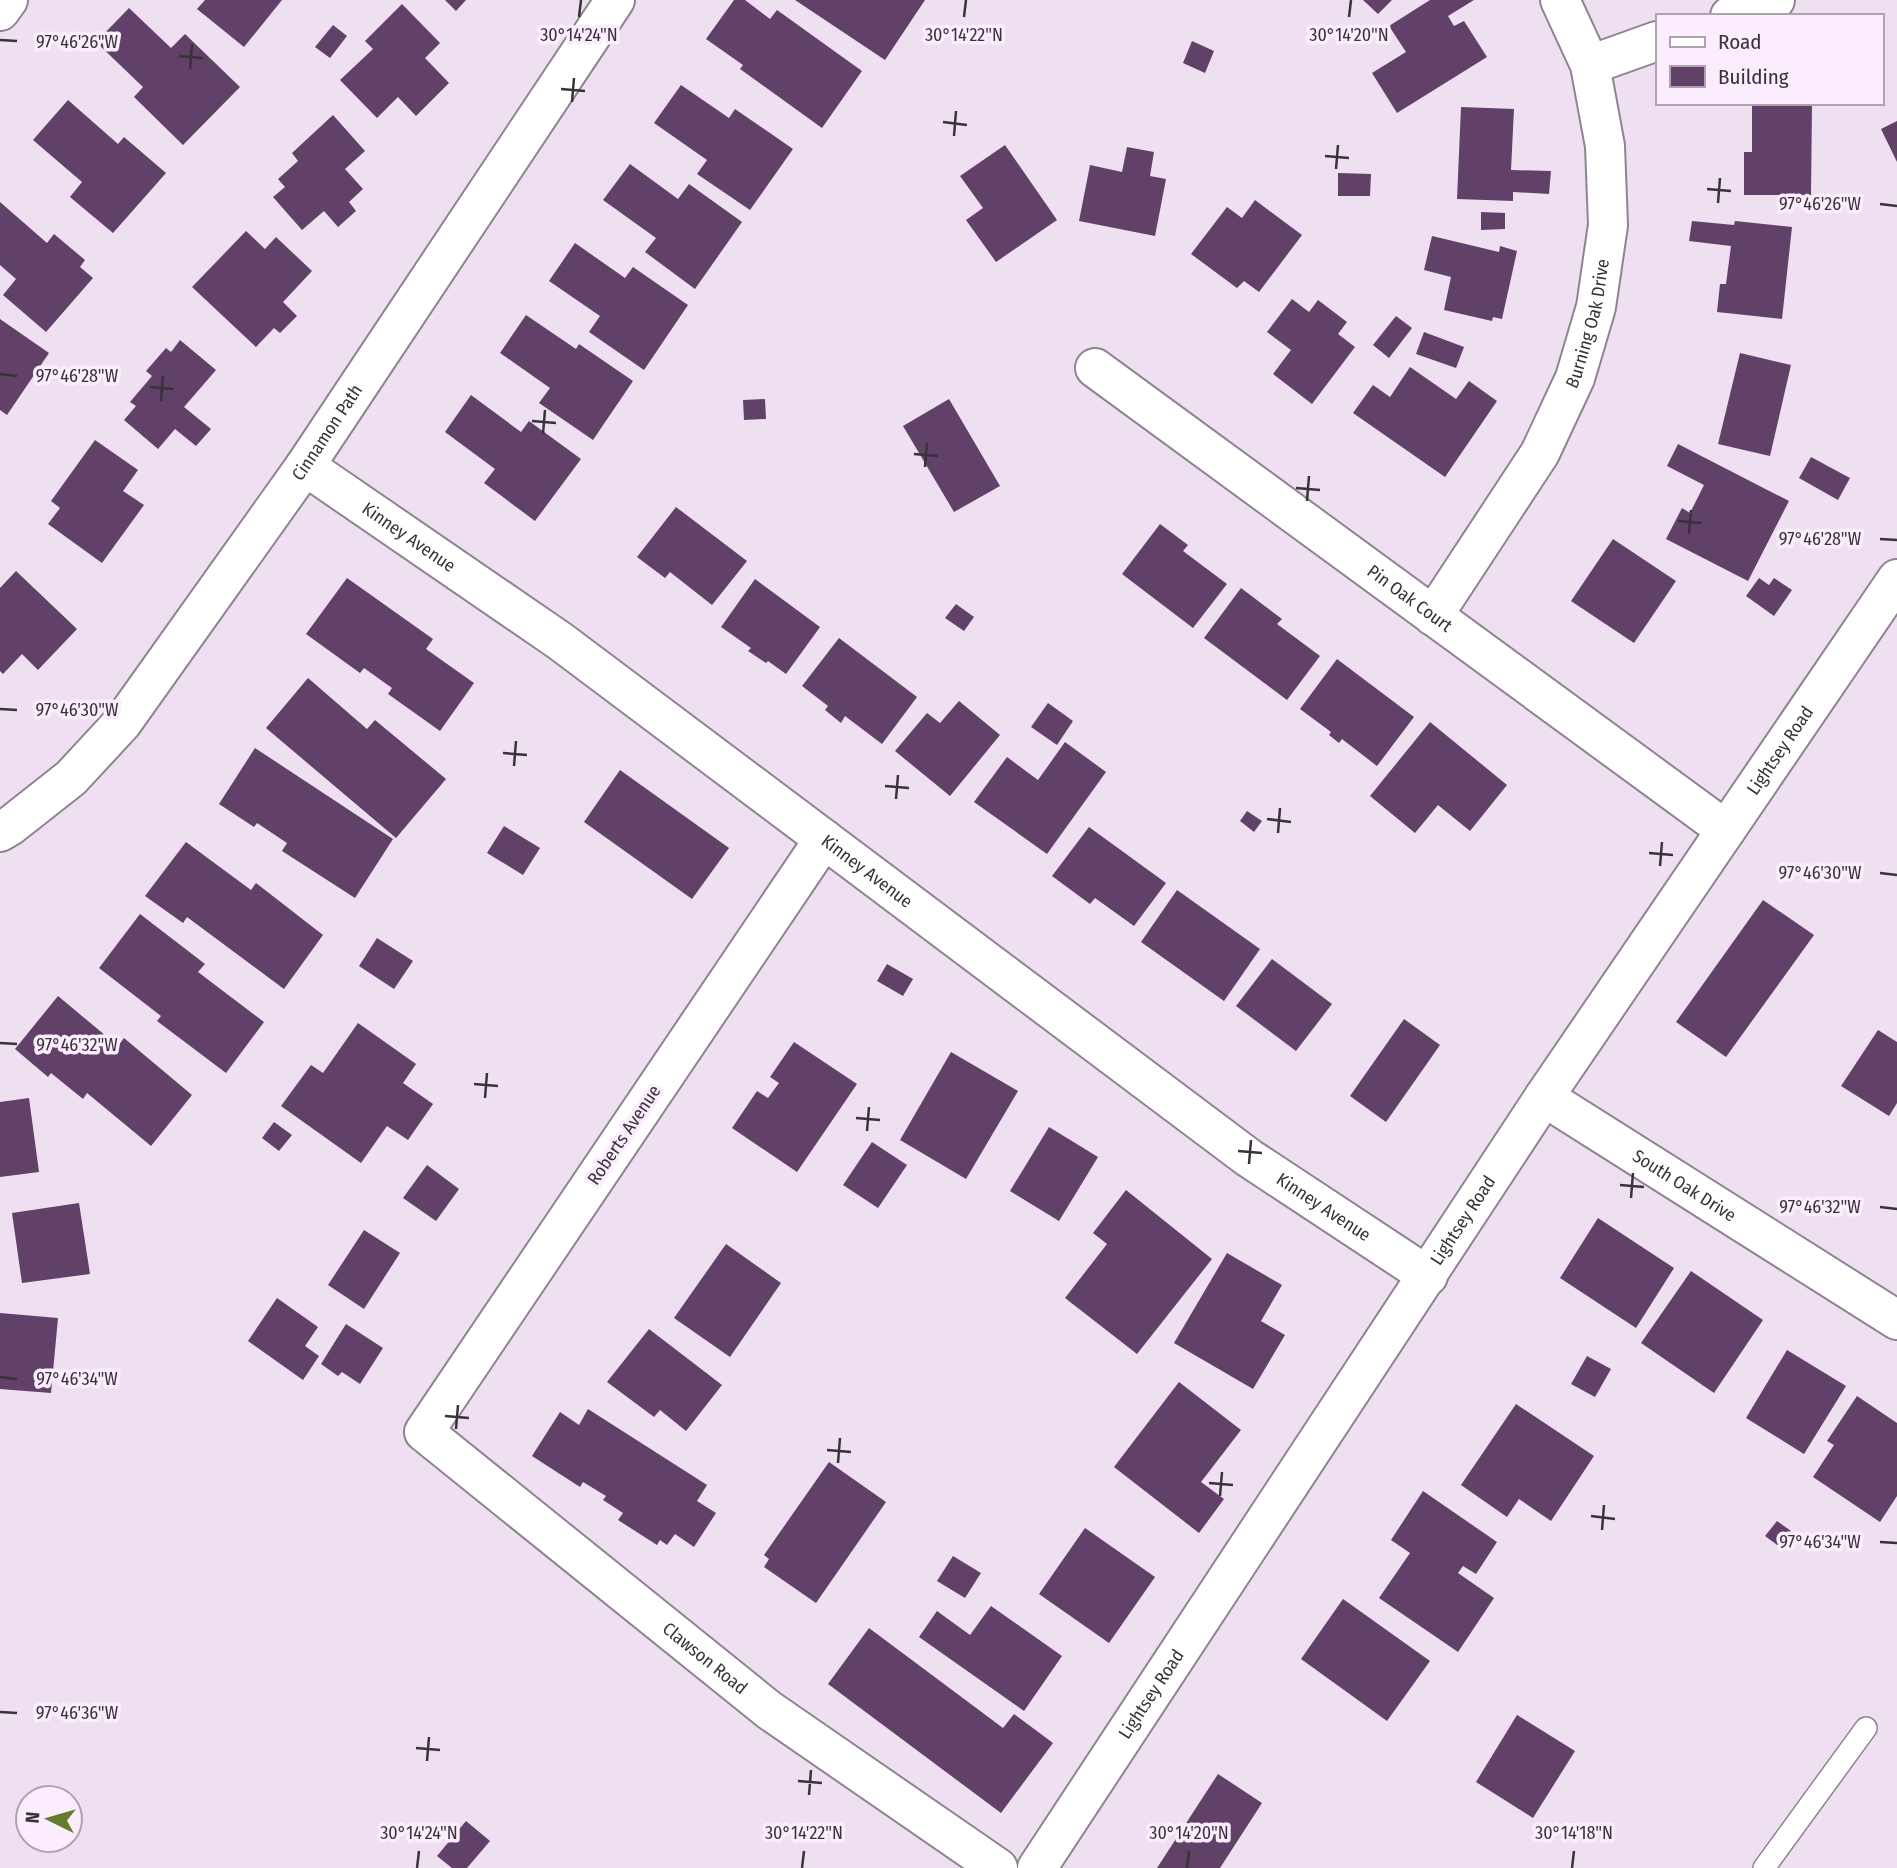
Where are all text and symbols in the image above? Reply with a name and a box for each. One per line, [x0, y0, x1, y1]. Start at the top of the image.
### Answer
legend [1656, 14, 1883, 105]
text: 30°14'24"N [540, 24, 618, 46]
text: 30°14'22"N [925, 24, 1003, 46]
text: 30°14'20"N [1309, 24, 1389, 46]
text: Road [1718, 29, 1762, 55]
text: 97°46'26"W [36, 31, 119, 53]
text: Building [1718, 64, 1789, 90]
text: 97°46'26"W [1779, 193, 1862, 215]
street label: Burning Oak Drive [1561, 257, 1614, 392]
text: 97°46'28"W [36, 365, 119, 387]
street label: Cinnamon Path [287, 380, 367, 485]
street label: Kinney Avenue [358, 498, 460, 577]
text: 97°46'28"W [1779, 528, 1862, 550]
street label: Pin Oak Court [1363, 560, 1457, 637]
text: 97°46'30"W [36, 699, 119, 721]
street label: Lightsey Road [1742, 702, 1818, 799]
street label: Kinney Avenue [817, 830, 917, 913]
text: 97°46'30"W [1779, 862, 1862, 884]
text: 97°46'32"W [36, 1034, 118, 1056]
street label: Roberts Avenue [583, 1081, 666, 1189]
street label: South Oak Drive [1629, 1145, 1740, 1227]
street label: Kinney Avenue [1272, 1168, 1375, 1246]
street label: Lightsey Road [1425, 1172, 1500, 1269]
text: 97°46'32"W [1779, 1196, 1861, 1218]
text: 97°46'34"W [36, 1368, 118, 1390]
text: 97°46'34"W [1779, 1531, 1861, 1553]
street label: Clawson Road [658, 1618, 752, 1699]
street label: Lightsey Road [1114, 1645, 1189, 1743]
text: 97°46'36"W [36, 1702, 119, 1724]
north arrow [14, 1784, 84, 1854]
text: N [21, 1811, 45, 1824]
text: 30°14'24"N [380, 1822, 458, 1844]
text: 30°14'22"N [765, 1822, 843, 1844]
text: 30°14'20"N [1149, 1822, 1229, 1844]
text: 30°14'18"N [1535, 1822, 1613, 1844]

